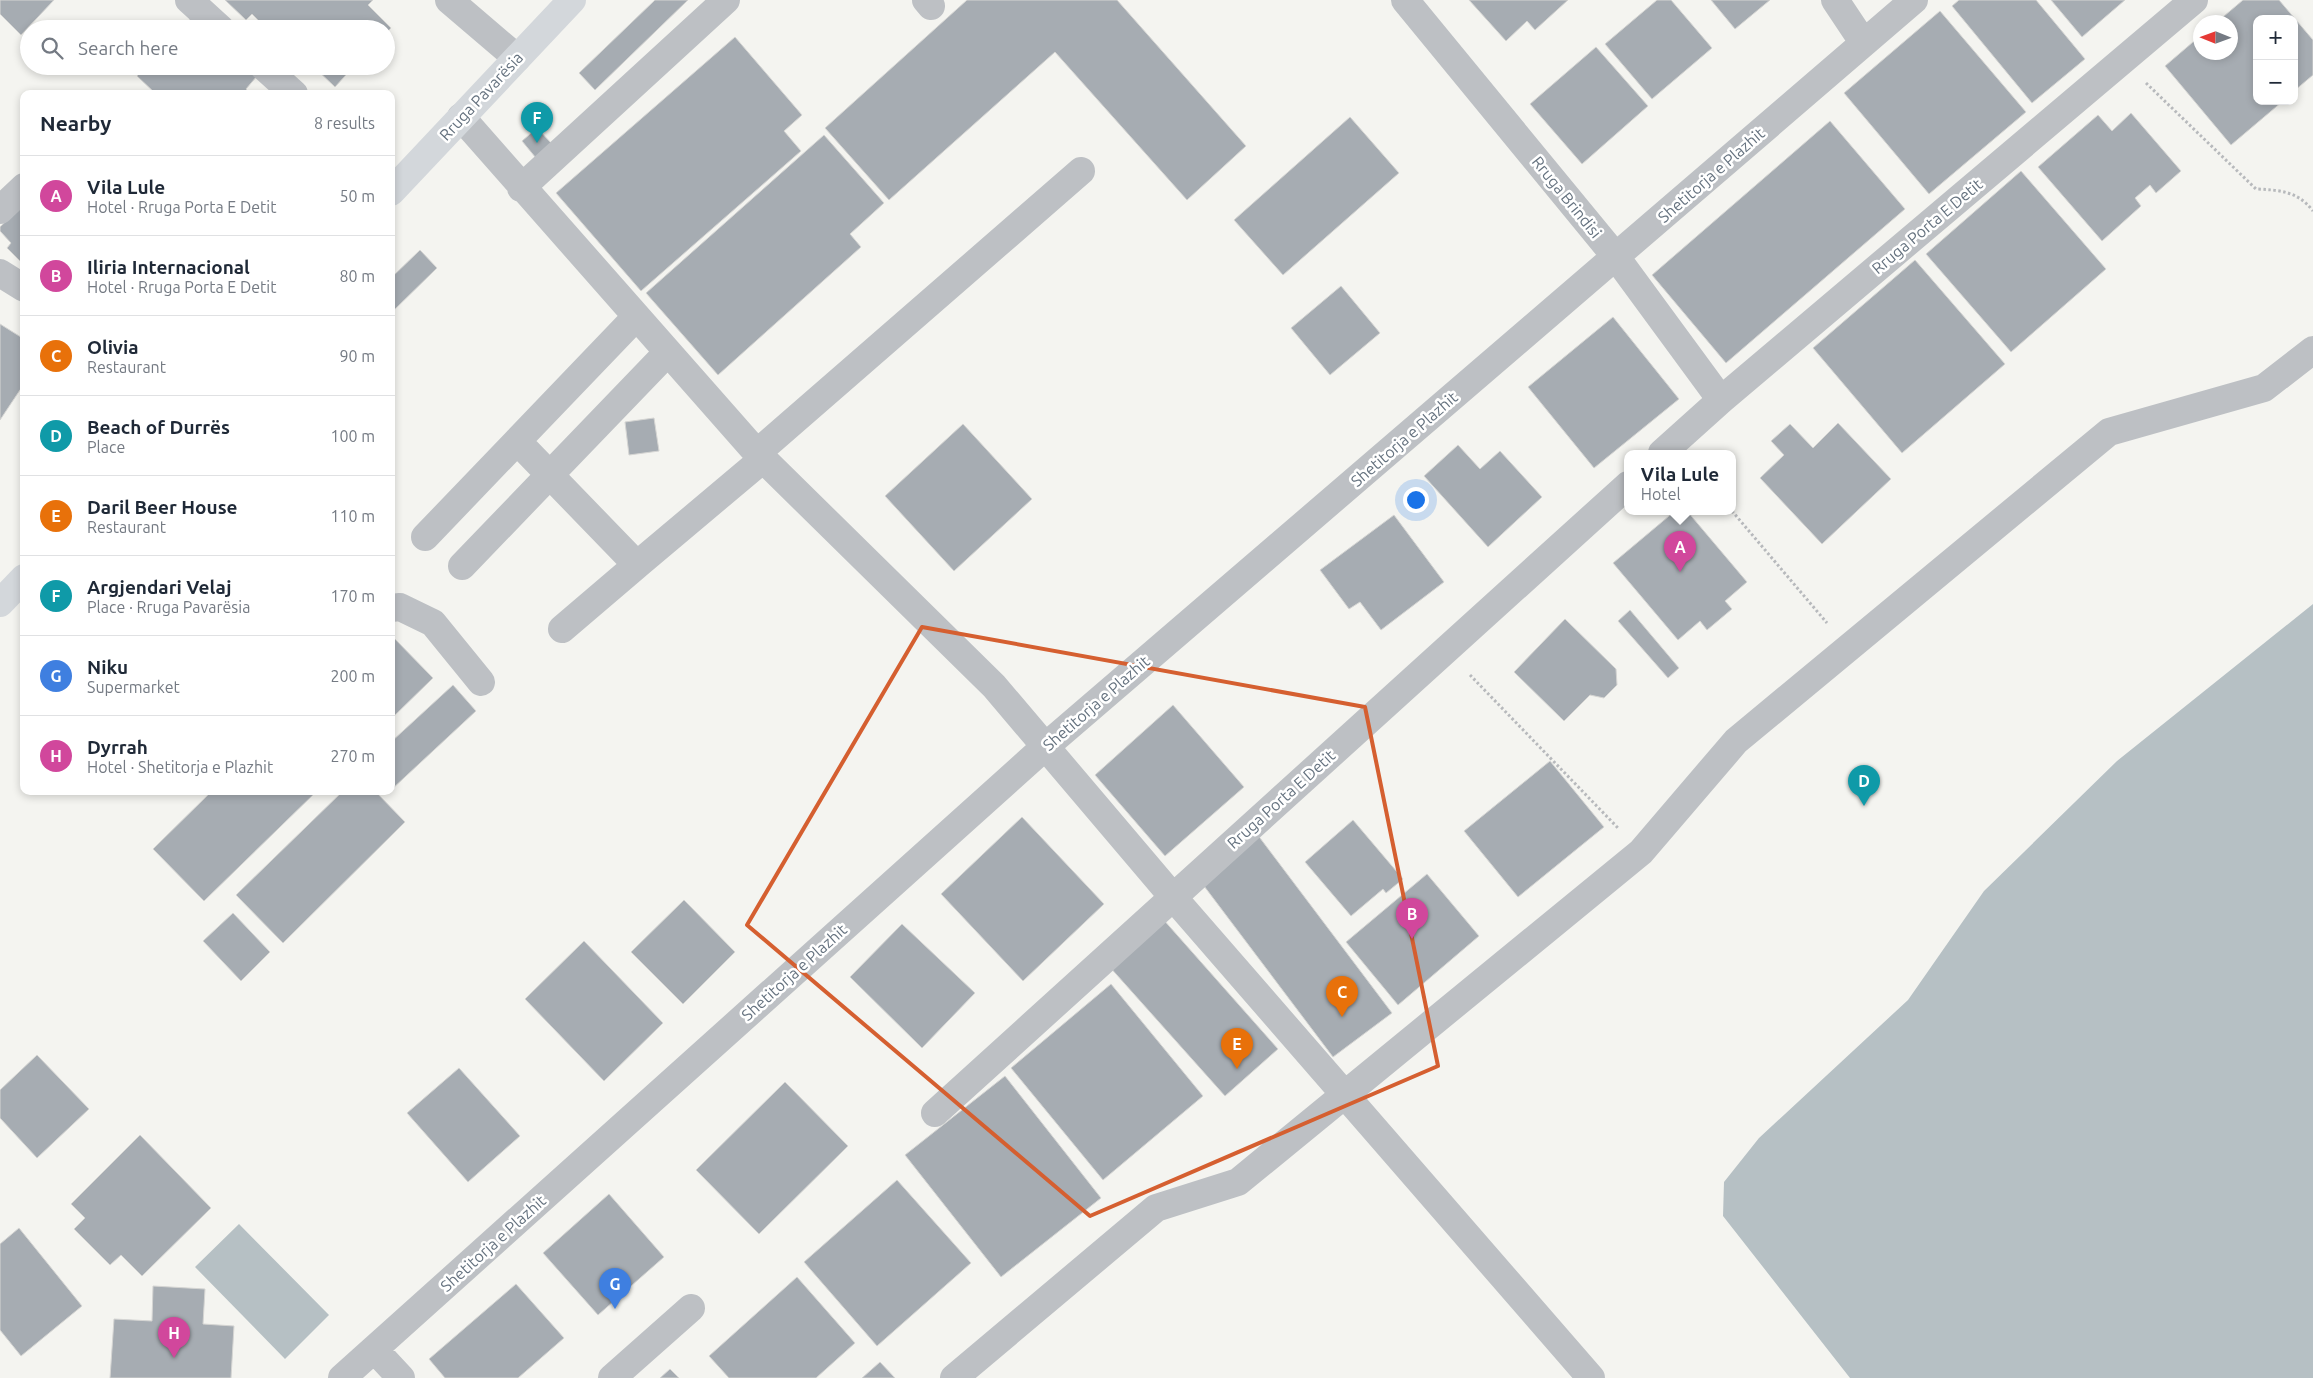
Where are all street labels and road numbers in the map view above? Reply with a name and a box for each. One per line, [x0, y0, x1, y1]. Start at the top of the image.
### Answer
street label: Rruga Pavarësia [436, 48, 526, 144]
street label: Shetitorja e Plazhit [1654, 123, 1768, 226]
street label: Rruga Brindisi [1529, 153, 1605, 241]
street label: Rruga Porta E Detit [1868, 174, 1986, 277]
street label: Shetitorja e Plazhit [1347, 387, 1461, 490]
street label: Shetitorja e Plazhit [1039, 651, 1153, 754]
street label: Rruga Porta E Detit [1224, 746, 1339, 852]
street label: Shetitorja e Plazhit [738, 920, 851, 1024]
street label: Shetitorja e Plazhit [437, 1191, 550, 1295]

